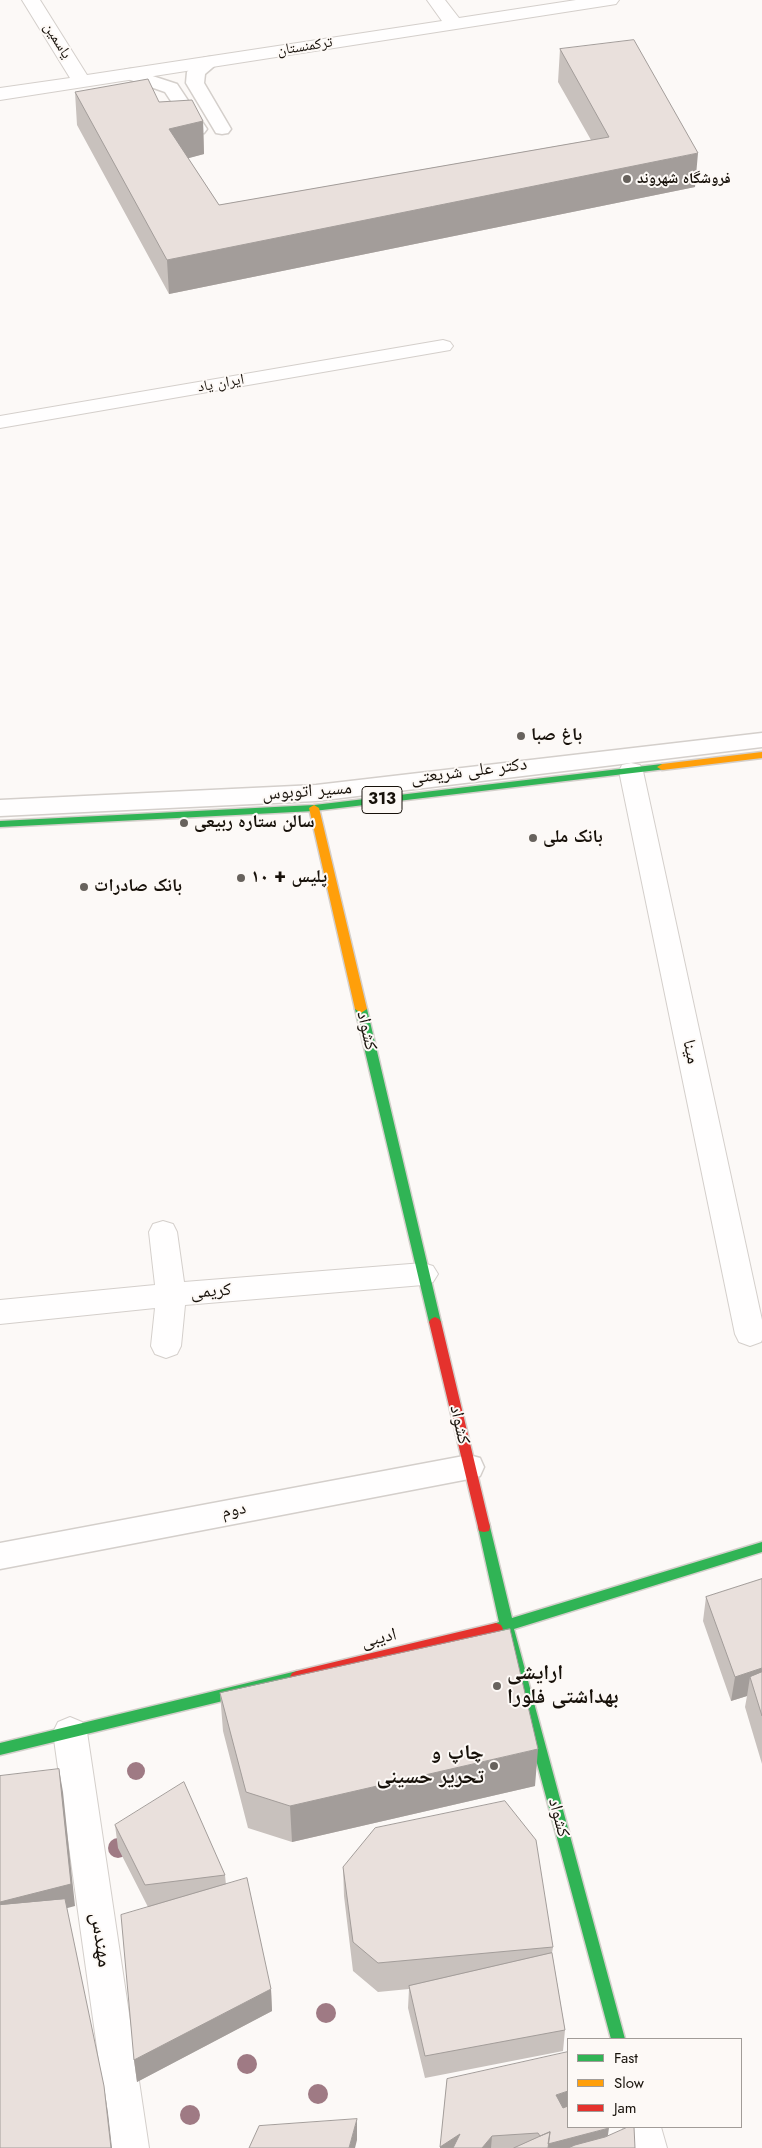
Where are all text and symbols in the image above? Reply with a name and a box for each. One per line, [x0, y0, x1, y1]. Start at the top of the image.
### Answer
street label: یاسمین [39, 20, 75, 62]
street label: ترکمنستان [276, 34, 334, 60]
place label: فروشگاه شهروند [637, 170, 731, 188]
marker: فروشگاه شهروند [621, 173, 633, 185]
street label: ایران یاد [196, 371, 246, 397]
place label: باغ صبا [531, 725, 582, 747]
marker: باغ صبا [515, 730, 527, 742]
street label: دکتر علی شریعتی [410, 754, 528, 790]
street label: مسیر اتوبوس [261, 778, 353, 806]
road number: 313 [362, 786, 402, 814]
place label: سالن ستاره ربیعی [194, 812, 315, 834]
marker: سالن ستاره ربیعی [178, 817, 190, 829]
place label: بانک ملی [543, 827, 603, 849]
marker: بانک ملی [527, 832, 539, 844]
place label: پلیس + ۱۰ [251, 867, 327, 889]
marker: پلیس + ۱۰ [235, 872, 247, 884]
place label: بانک صادرات [94, 876, 182, 898]
marker: بانک صادرات [78, 881, 90, 893]
street label: کشواد [351, 1009, 381, 1053]
street label: مینا [677, 1038, 703, 1066]
street label: کریمی [190, 1279, 232, 1305]
street label: کشواد [444, 1403, 474, 1447]
street label: دوم [220, 1498, 248, 1524]
street label: ادیبی [359, 1624, 399, 1654]
place label: ارایشی بهداشتی فلورا [507, 1661, 619, 1711]
marker: ارایشی بهداشتی فلورا [491, 1680, 503, 1692]
place label: چاپ و تحریر حسینی [376, 1741, 484, 1791]
marker: چاپ و تحریر حسینی [488, 1760, 500, 1772]
street label: کشواد [542, 1796, 574, 1840]
street label: مهندس [84, 1911, 116, 1969]
legend [567, 2038, 742, 2128]
text: Fast [614, 2047, 638, 2069]
text: Slow [614, 2072, 644, 2094]
text: Jam [614, 2097, 637, 2119]

